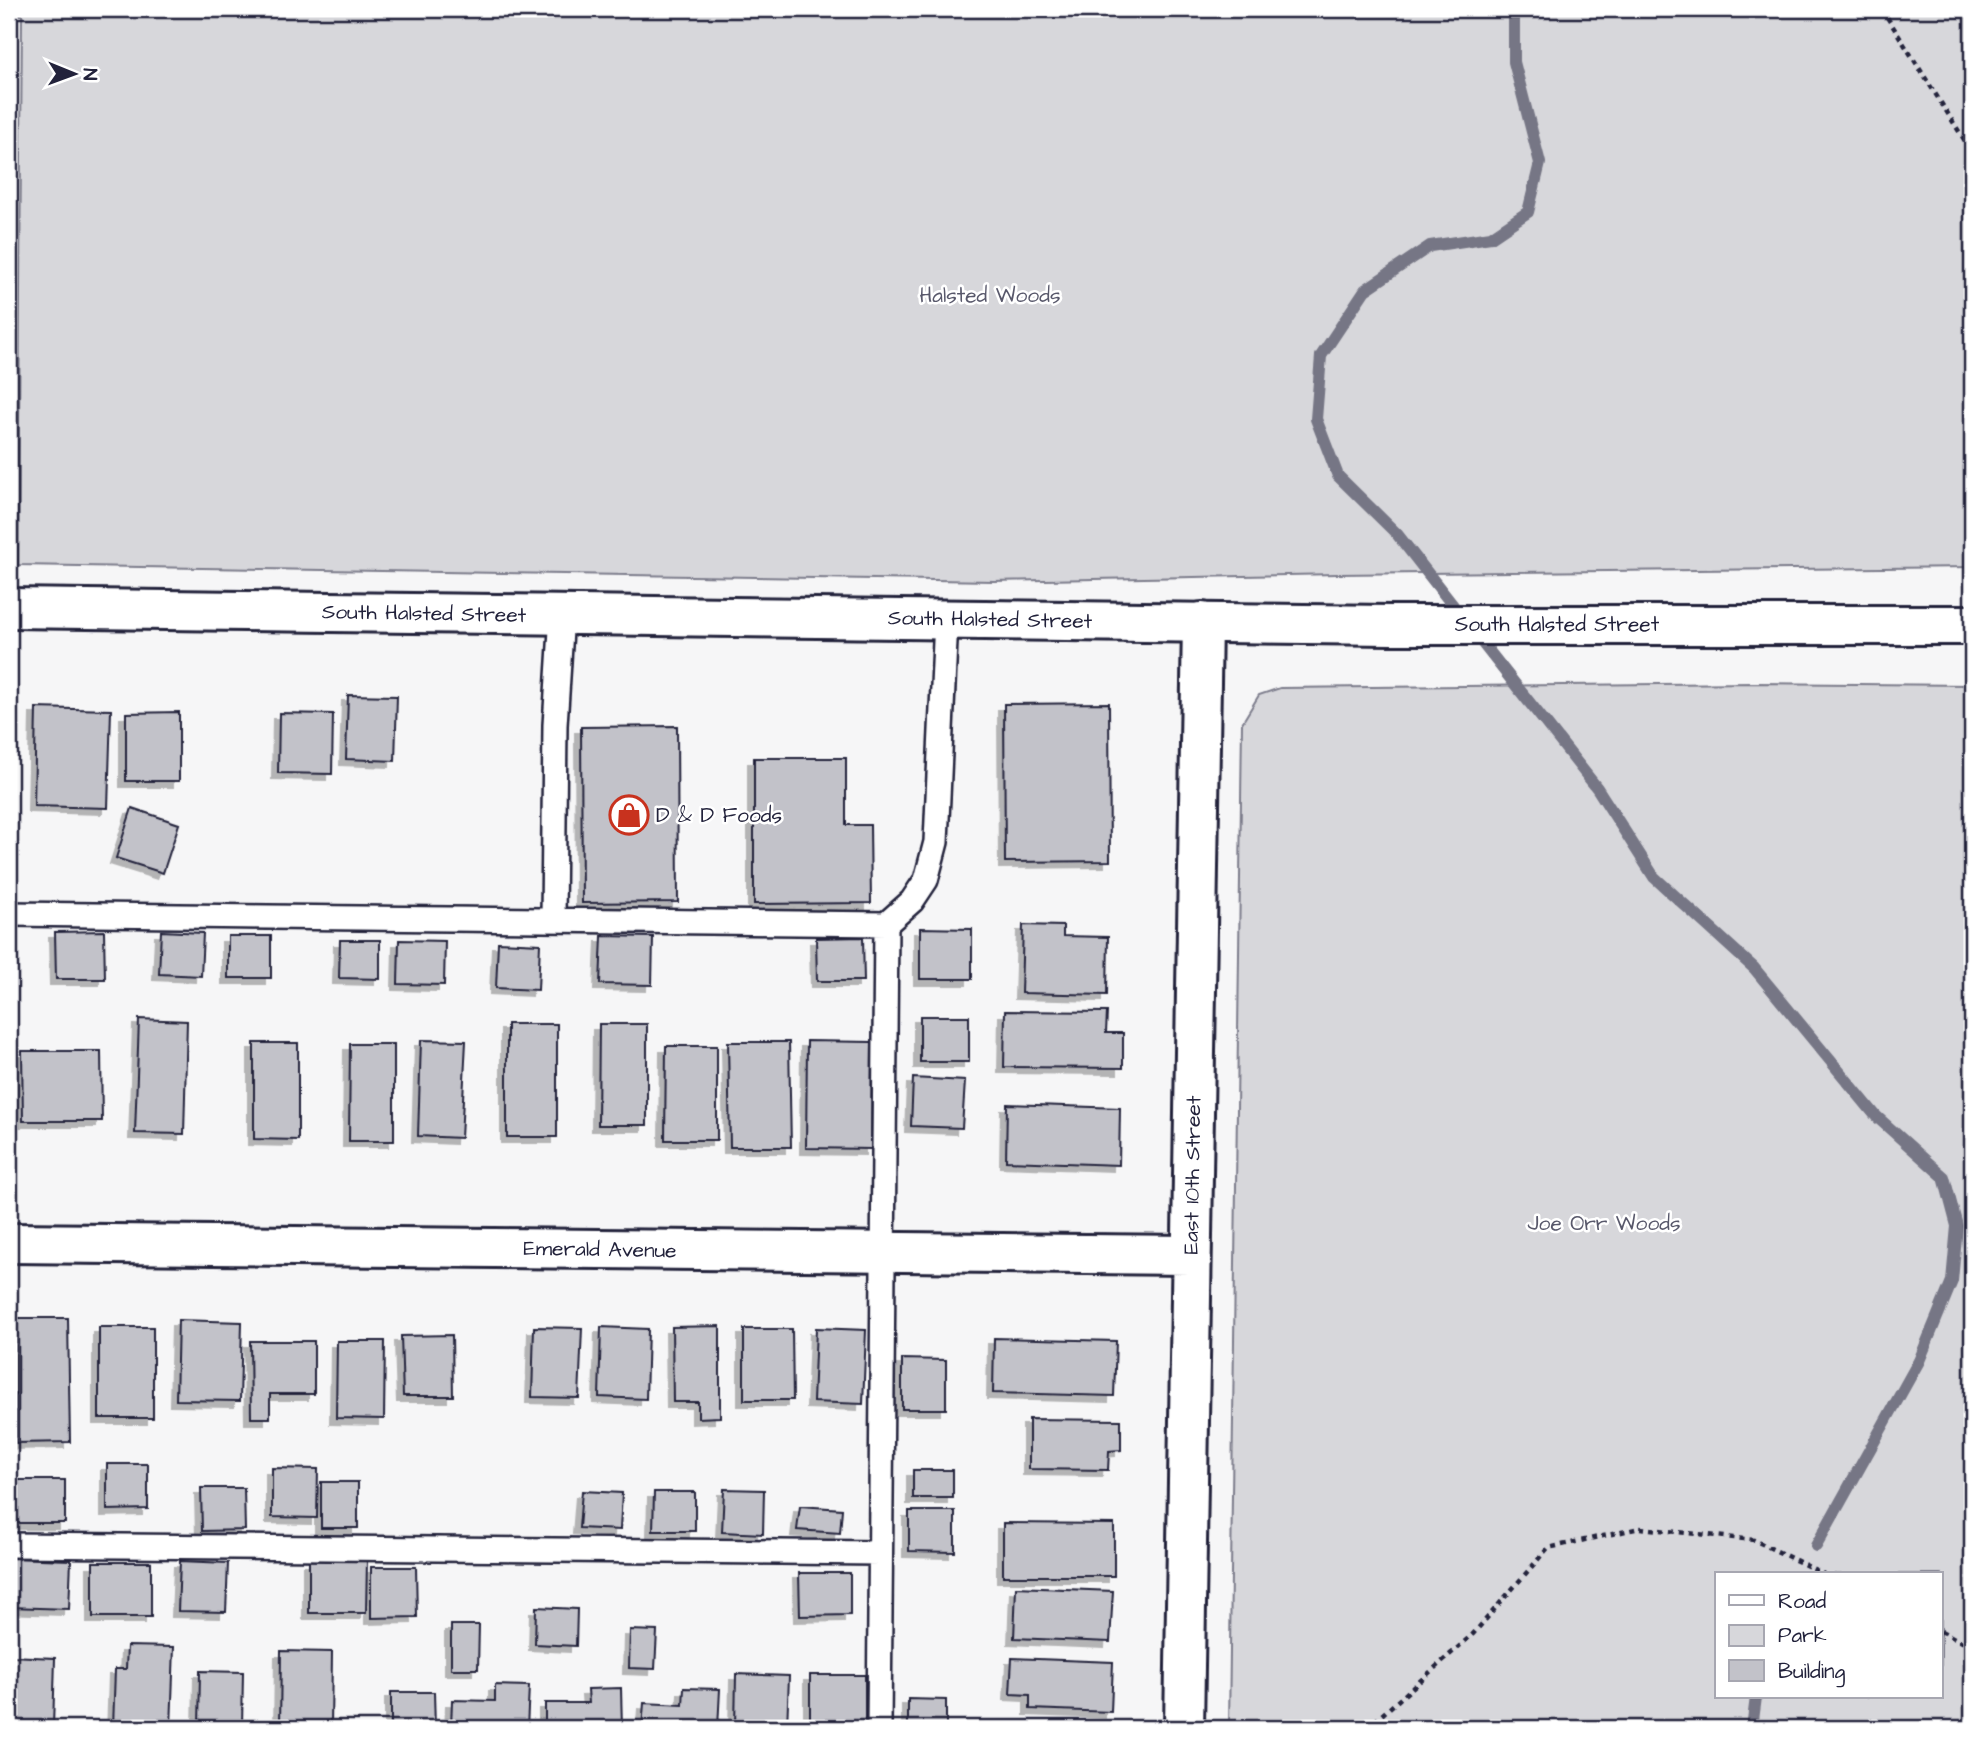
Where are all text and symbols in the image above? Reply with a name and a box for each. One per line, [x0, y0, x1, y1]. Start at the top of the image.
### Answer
north arrow [38, 38, 108, 108]
text: N [76, 68, 103, 81]
park label: Halsted Woods [920, 281, 1060, 310]
street label: South Halsted Street [322, 597, 527, 630]
street label: South Halsted Street [888, 603, 1093, 636]
street label: South Halsted Street [1455, 610, 1660, 639]
shop icon: D & D Foods [608, 794, 650, 836]
place label: D & D Foods [656, 801, 782, 830]
street label: East 10th Street [1177, 1095, 1208, 1255]
park label: Joe Orr Woods [1527, 1209, 1681, 1238]
street label: Emerald Avenue [523, 1234, 677, 1265]
legend [1715, 1572, 1942, 1698]
text: Road [1778, 1587, 1826, 1616]
text: Park [1778, 1621, 1827, 1650]
text: Building [1778, 1657, 1846, 1688]

